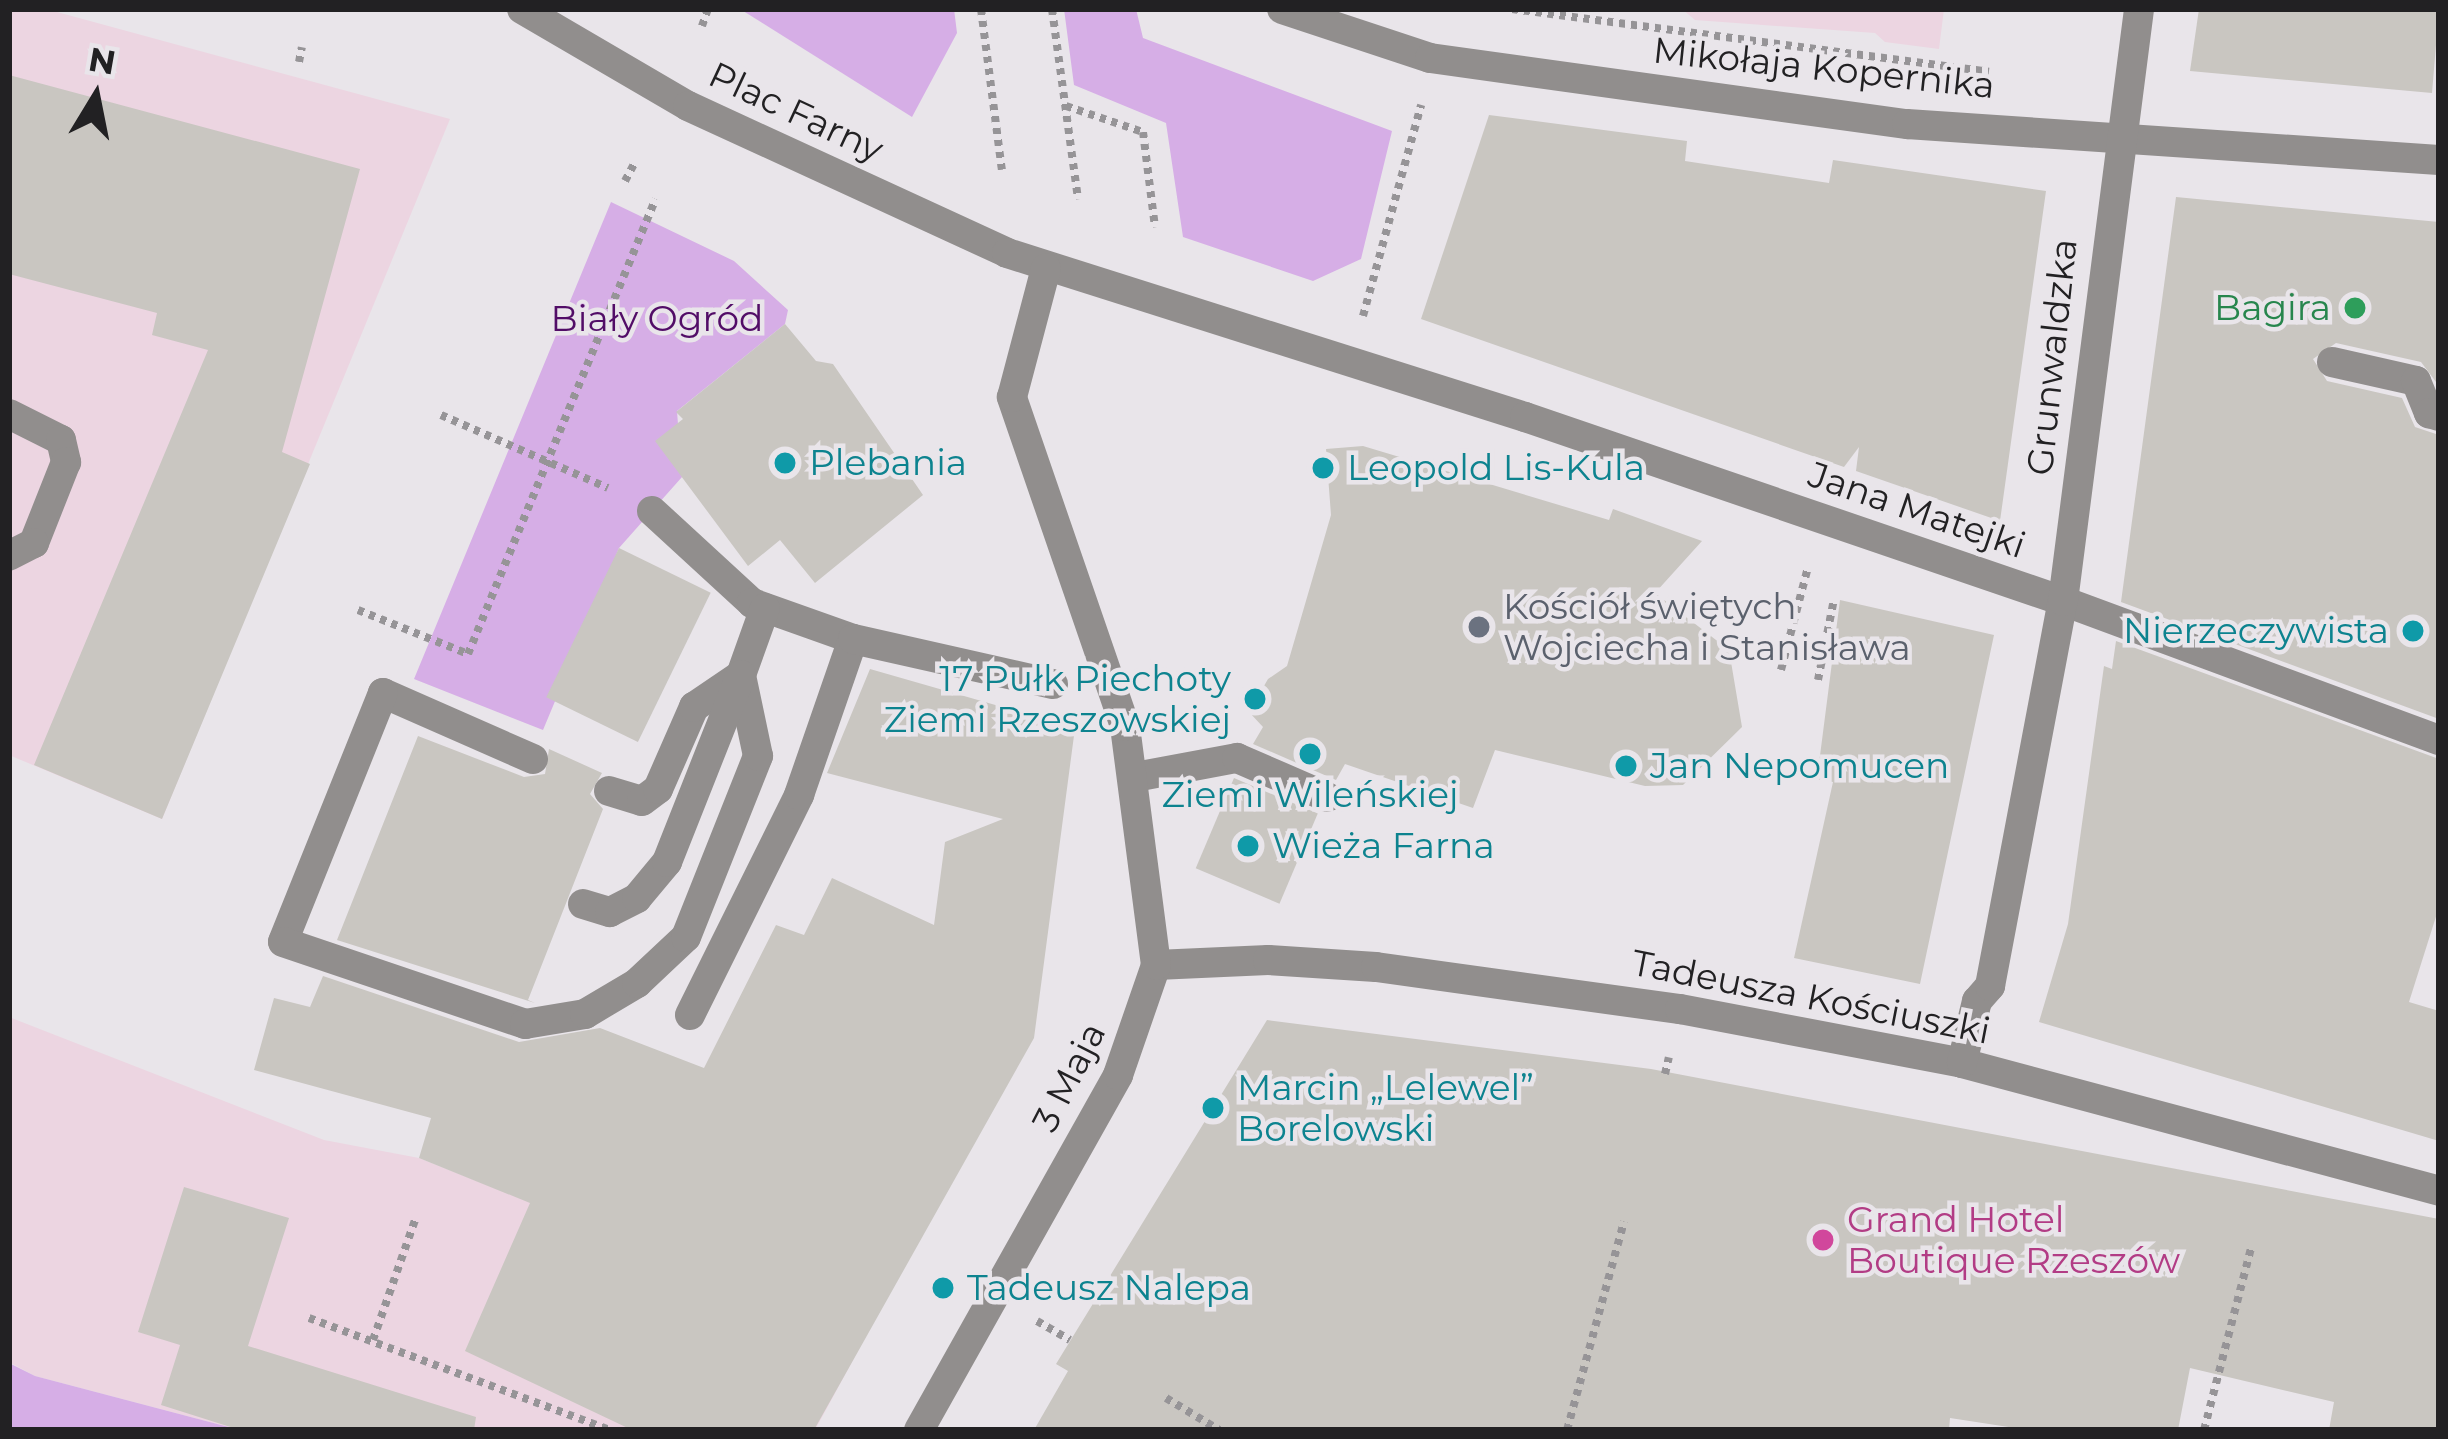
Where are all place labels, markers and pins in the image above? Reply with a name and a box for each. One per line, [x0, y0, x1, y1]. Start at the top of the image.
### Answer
place label: Bagira [2214, 286, 2331, 330]
marker: Bagira [2342, 295, 2368, 321]
place label: Plebania [809, 441, 967, 485]
place label: Leopold Lis-Kula [1347, 446, 1645, 490]
marker: Plebania [772, 450, 798, 476]
marker: Leopold Lis-Kula [1310, 455, 1336, 481]
place label: Kościół świętych Wojciecha i Stanisława [1503, 584, 1911, 669]
place label: Nierzeczywista [2123, 609, 2389, 653]
marker: Kościół świętych Wojciecha i Stanisława [1466, 614, 1492, 640]
marker: Nierzeczywista [2400, 618, 2426, 644]
place label: 17 Pułk Piechoty Ziemi Rzeszowskiej [884, 656, 1231, 741]
marker: 17 Pułk Piechoty Ziemi Rzeszowskiej [1242, 686, 1268, 712]
marker: Ziemi Wileńskiej [1297, 741, 1323, 767]
place label: Jan Nepomucen [1650, 744, 1949, 788]
marker: Jan Nepomucen [1613, 753, 1639, 779]
place label: Ziemi Wileńskiej [1161, 773, 1459, 817]
place label: Wieża Farna [1272, 824, 1495, 868]
marker: Wieża Farna [1235, 833, 1261, 859]
place label: Marcin „Lelewel” Borelowski [1237, 1065, 1534, 1150]
marker: Marcin „Lelewel” Borelowski [1200, 1095, 1226, 1121]
place label: Grand Hotel Boutique Rzeszów [1847, 1197, 2180, 1282]
marker: Grand Hotel Boutique Rzeszów [1810, 1227, 1836, 1253]
place label: Tadeusz Nalepa [967, 1266, 1251, 1310]
marker: Tadeusz Nalepa [930, 1275, 956, 1301]

